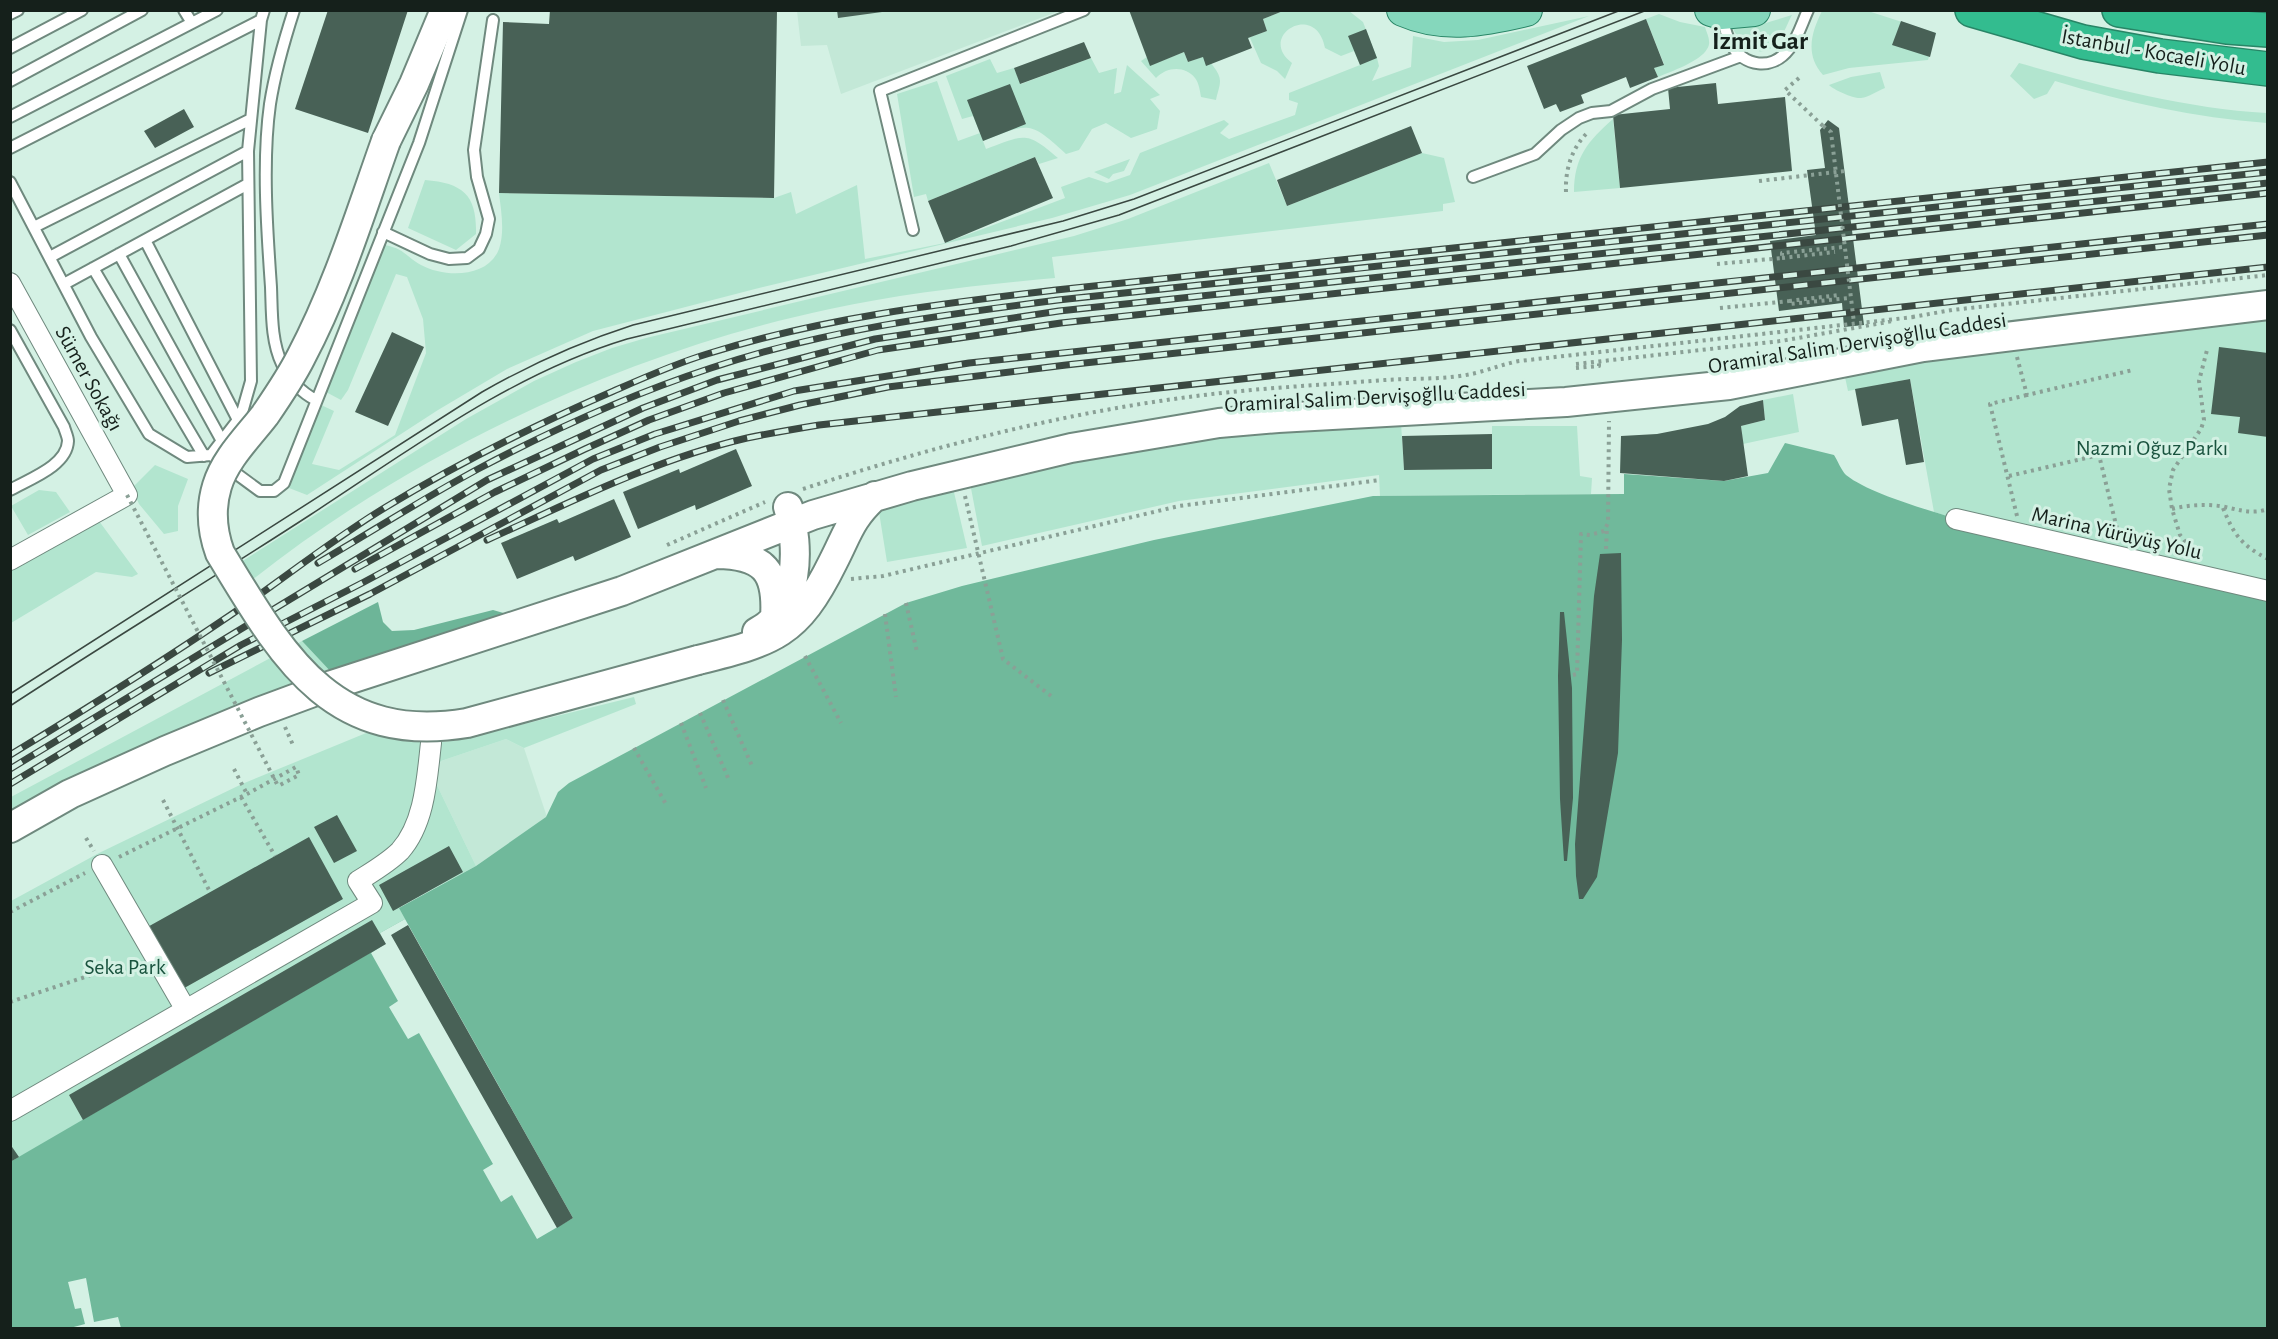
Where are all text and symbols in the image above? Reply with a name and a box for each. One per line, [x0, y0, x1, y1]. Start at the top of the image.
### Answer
street label: İstanbul - Kocaeli Yolu [2060, 25, 2248, 79]
district label: İzmit Gar [1712, 27, 1808, 54]
street label: Oramiral Salim Dervişoğllu Caddesi [1706, 309, 2008, 377]
street label: Sümer Sokağı [51, 322, 127, 435]
street label: Oramiral Salim Dervişoğllu Caddesi [1224, 378, 1526, 416]
park label: Nazmi Oğuz Parkı [2076, 437, 2228, 459]
street label: Marina Yürüyüş Yolu [2030, 503, 2204, 563]
park label: Seka Park [84, 956, 166, 978]

